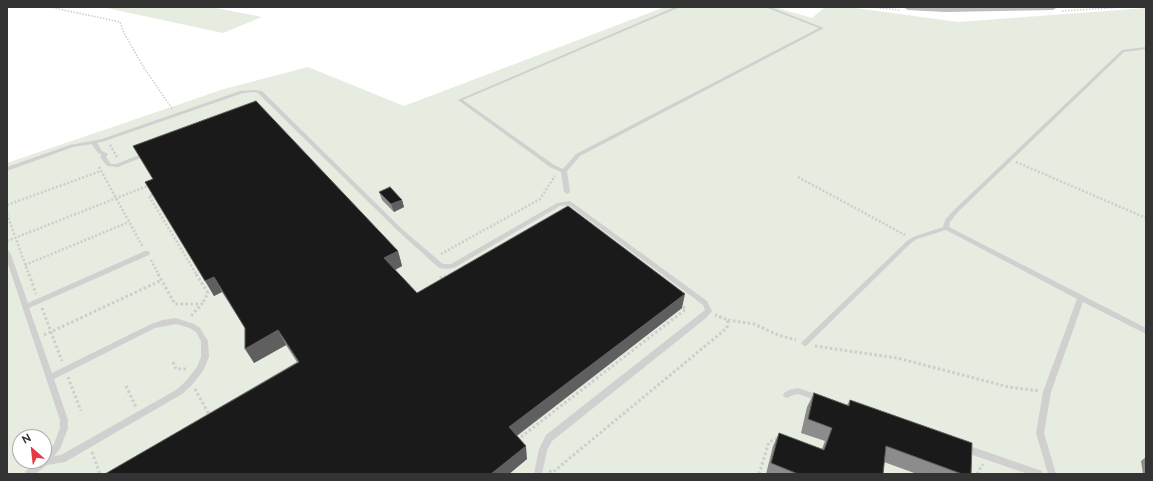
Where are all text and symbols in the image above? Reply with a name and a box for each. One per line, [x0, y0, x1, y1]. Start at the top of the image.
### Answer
north arrow [12, 429, 52, 469]
text: N [20, 431, 33, 447]

